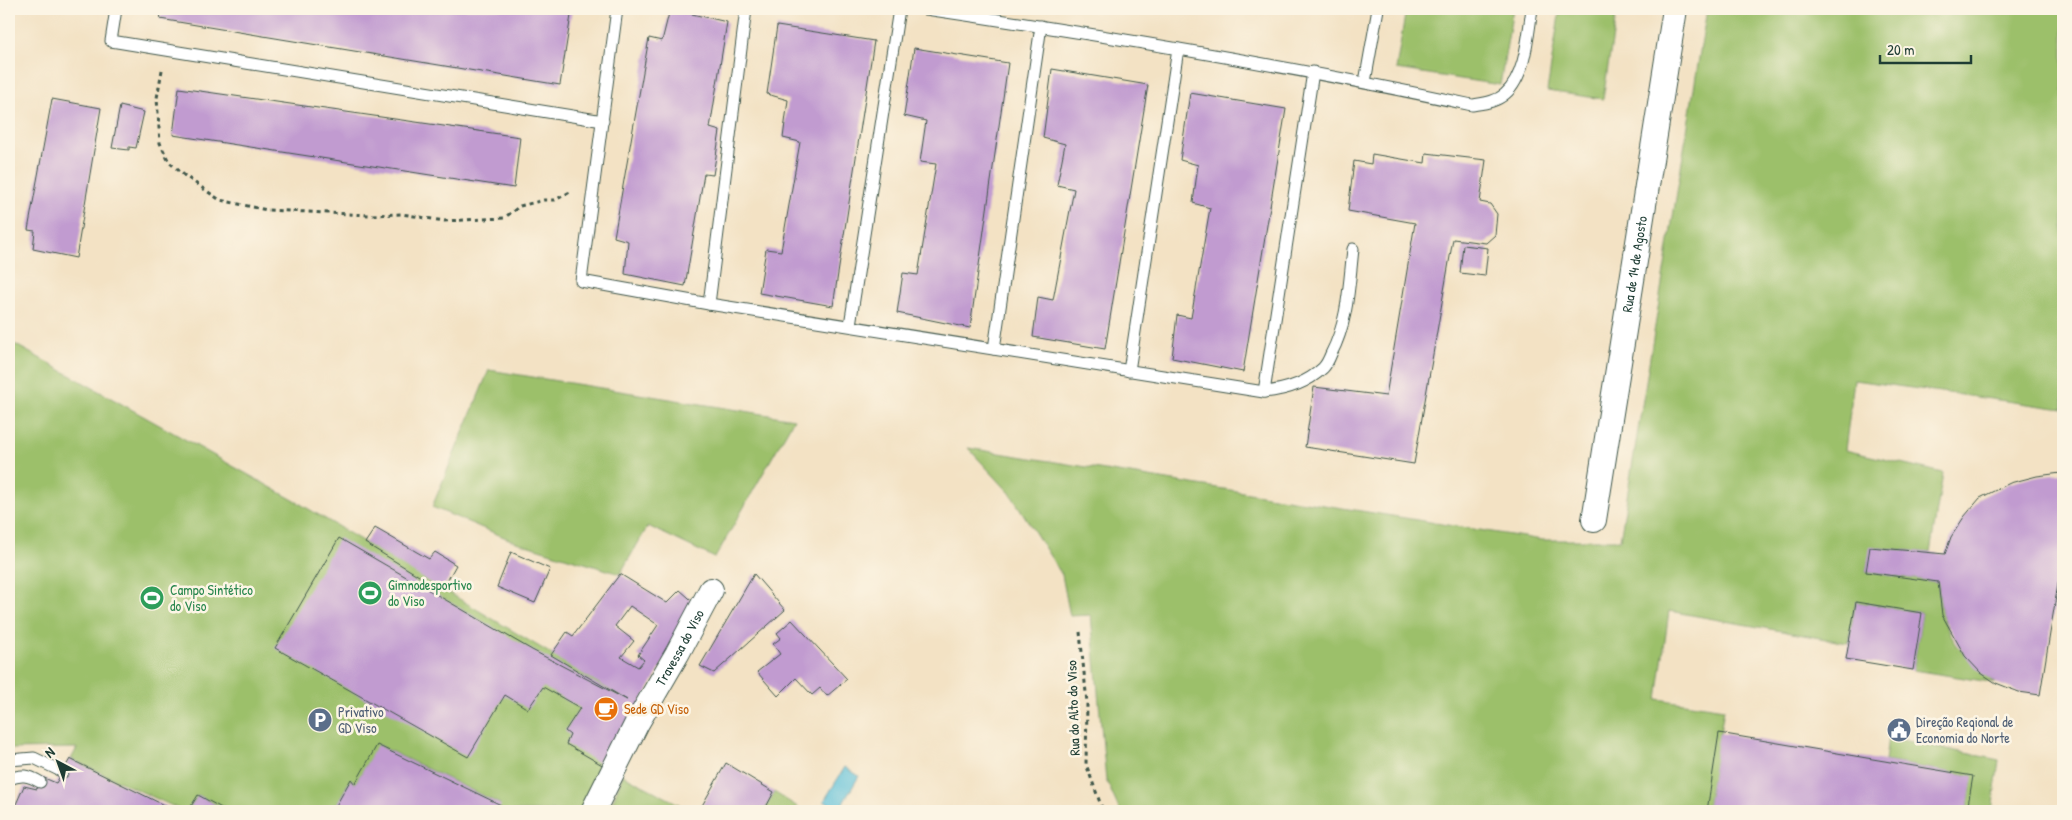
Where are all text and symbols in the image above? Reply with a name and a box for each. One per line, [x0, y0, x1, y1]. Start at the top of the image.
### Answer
scale bar [1880, 32, 1971, 64]
text: 20 m [1887, 39, 1914, 60]
street label: Rua de 14 de Agosto [1617, 214, 1651, 314]
place label: Gimnodesportivo do Viso [388, 575, 472, 610]
place label: Campo Sintético do Viso [170, 580, 253, 615]
sports icon: Gimnodesportivo do Viso [357, 580, 383, 606]
sports icon: Campo Sintético do Viso [139, 585, 165, 611]
street label: Travessa do Viso [651, 606, 708, 689]
street label: Rua do Alto do Viso [1061, 660, 1084, 756]
cafe icon: Sede GD Viso [593, 696, 619, 722]
place label: Sede GD Viso [624, 699, 689, 718]
place label: Privativo GD Viso [338, 702, 384, 737]
parking icon: Privativo GD Viso [307, 707, 333, 733]
place label: Direção Regional de Economia do Norte [1916, 712, 2014, 747]
public building icon: Direção Regional de Economia do Norte [1886, 717, 1912, 743]
north arrow [32, 738, 82, 788]
text: N [40, 742, 59, 761]

